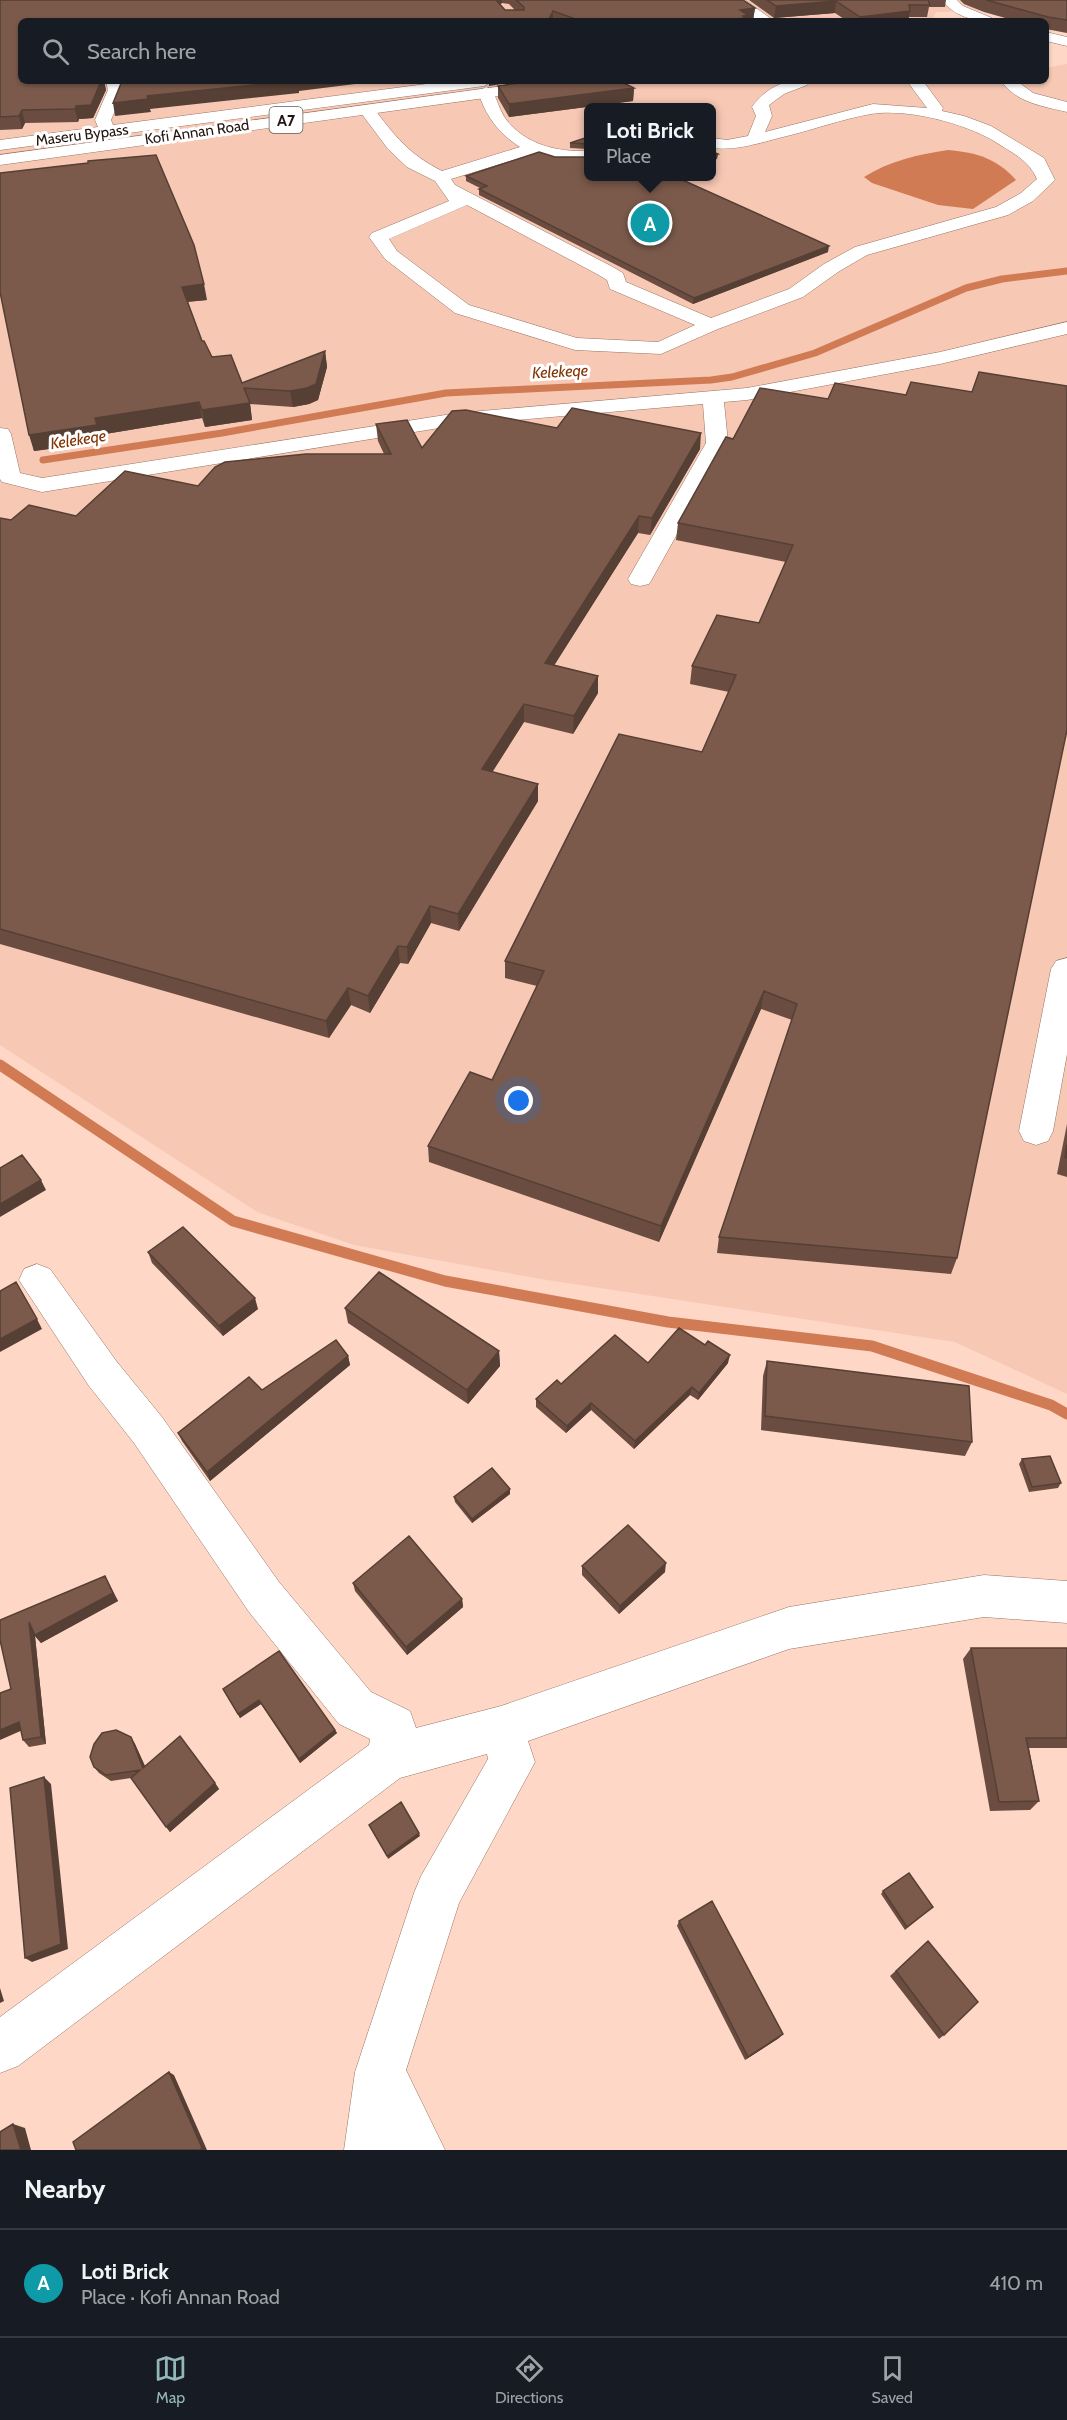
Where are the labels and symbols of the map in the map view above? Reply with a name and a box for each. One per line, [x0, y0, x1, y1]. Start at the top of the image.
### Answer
road number: A7 [270, 107, 302, 133]
street label: Kofi Annan Road [144, 116, 250, 148]
street label: Maseru Bypass [35, 120, 129, 150]
pin: A [630, 200, 670, 246]
water label: Kelekeqe [531, 361, 589, 382]
water label: Kelekeqe [49, 426, 107, 453]
your location [504, 1086, 533, 1115]

